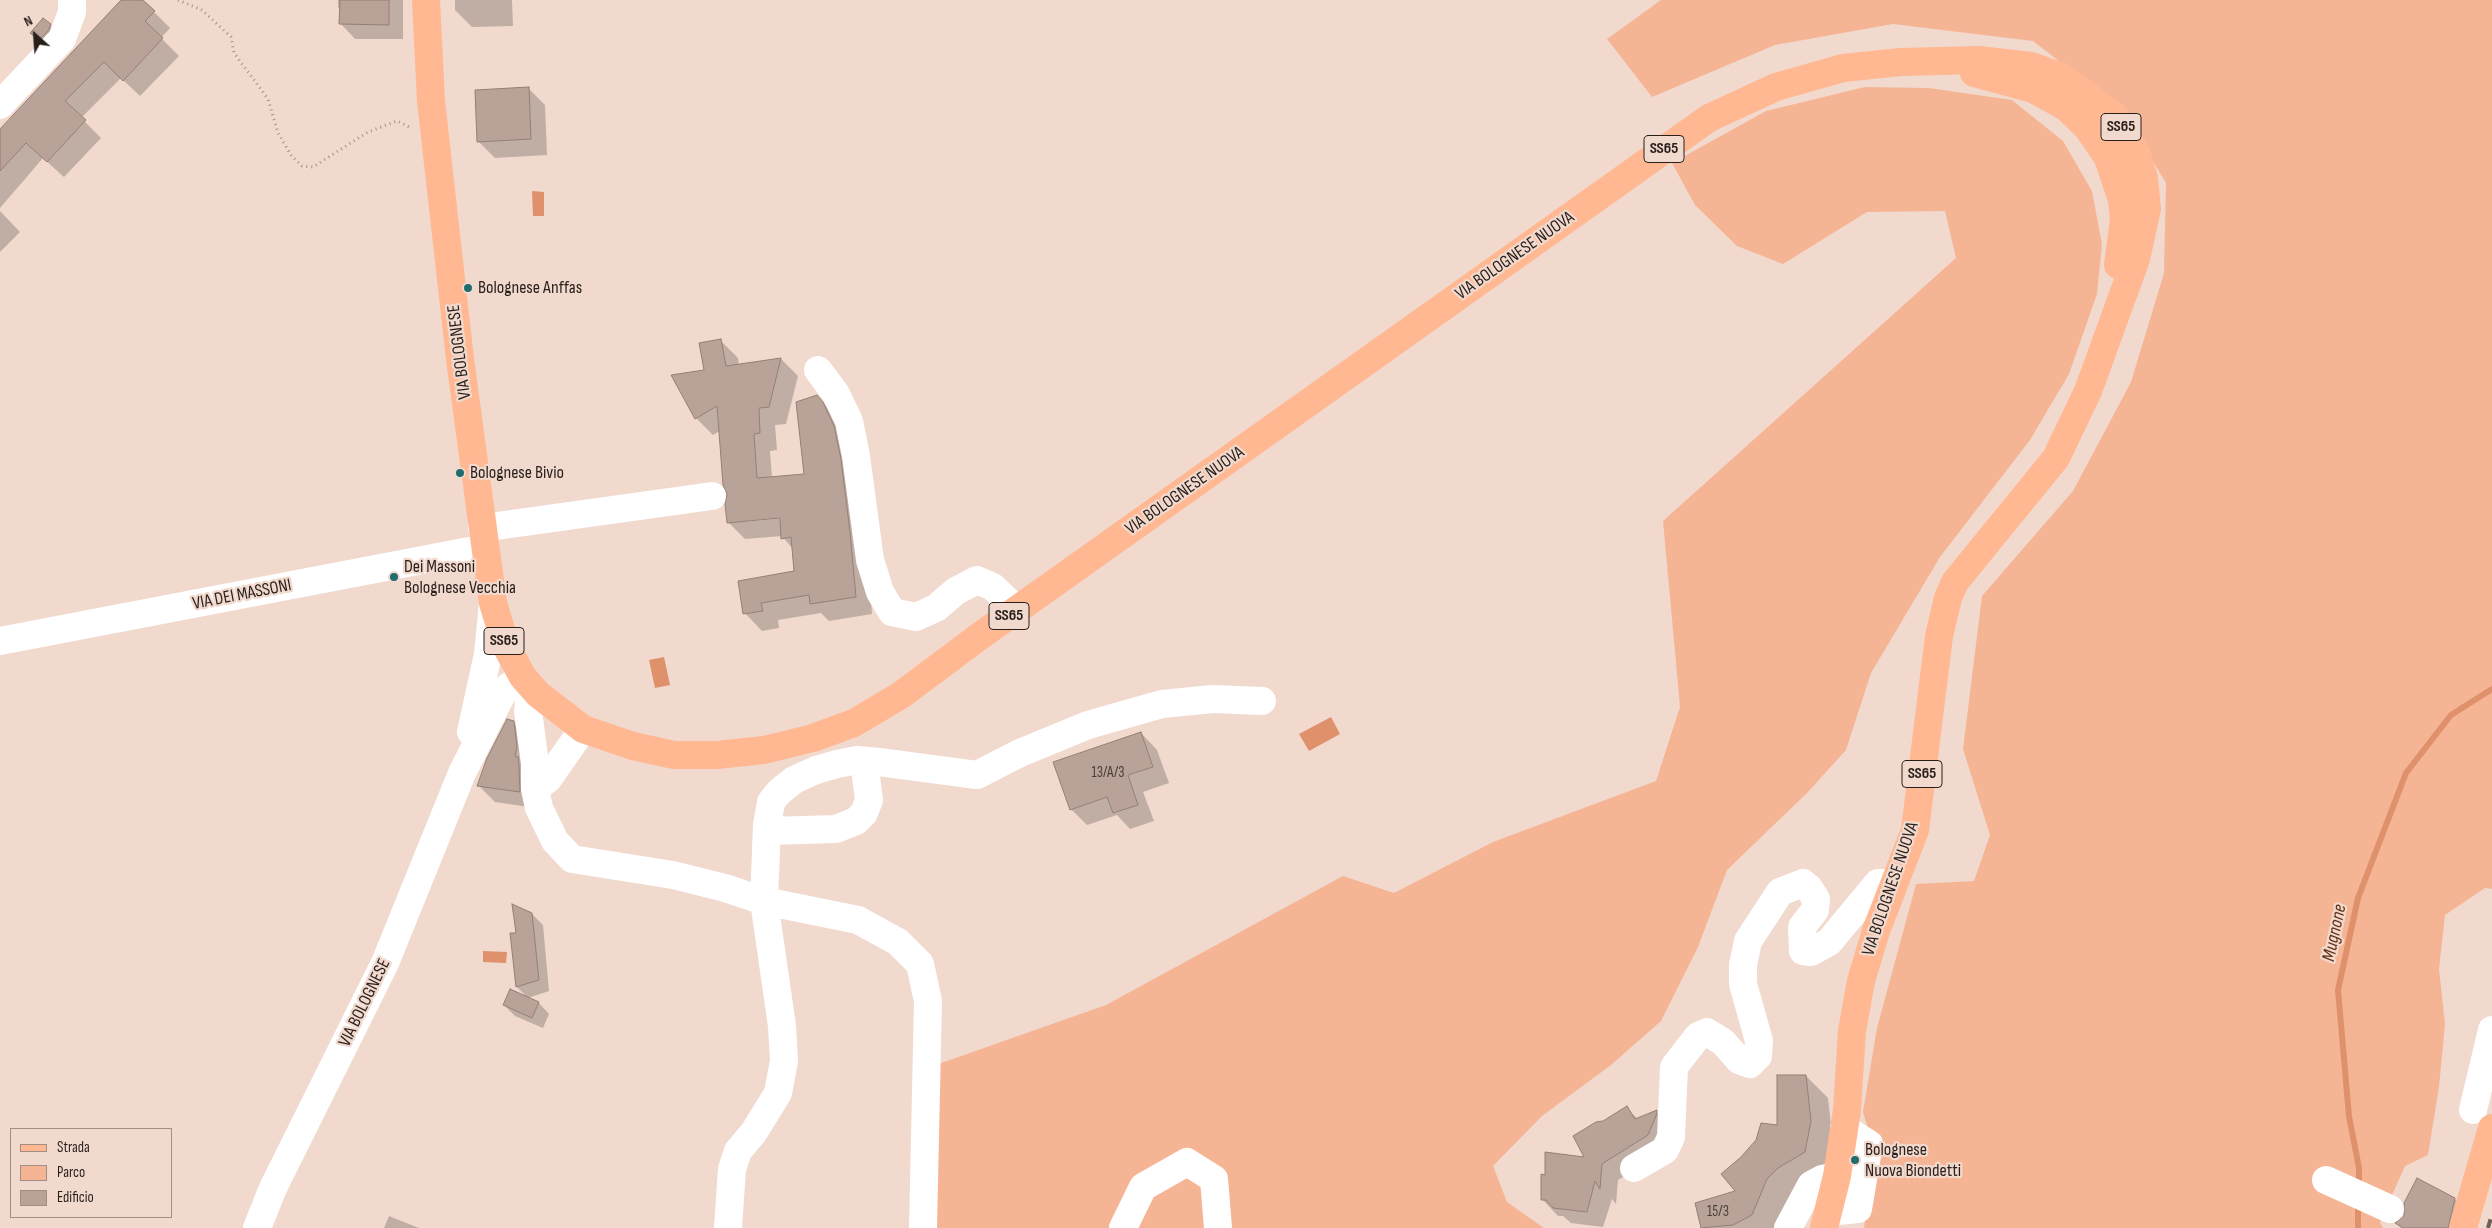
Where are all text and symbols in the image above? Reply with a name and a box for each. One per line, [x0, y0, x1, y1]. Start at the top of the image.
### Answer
north arrow [10, 10, 60, 60]
text: N [21, 12, 35, 30]
road number: SS65 [2101, 114, 2141, 140]
road number: SS65 [1644, 136, 1684, 162]
street label: VIA BOLOGNESE NUOVA [1451, 207, 1579, 305]
place label: Bolognese Anffas [478, 277, 582, 299]
marker: Bolognese Anffas [462, 282, 474, 294]
street label: VIA BOLOGNESE [443, 303, 477, 401]
street label: VIA BOLOGNESE NUOVA [1121, 442, 1249, 540]
place label: Bolognese Bivio [470, 462, 564, 484]
marker: Bolognese Bivio [454, 467, 466, 479]
place label: Dei Massoni Bolognese Vecchia [404, 556, 516, 598]
marker: Dei Massoni Bolognese Vecchia [388, 571, 400, 583]
street label: VIA DEI MASSONI [191, 575, 293, 615]
road number: SS65 [989, 602, 1029, 630]
road number: SS65 [484, 627, 524, 654]
road number: SS65 [1902, 761, 1942, 788]
house number: 13/A/3 [1091, 764, 1125, 782]
street label: VIA BOLOGNESE NUOVA [1858, 819, 1924, 959]
water label: Mugnone [2318, 902, 2352, 964]
street label: VIA BOLOGNESE [334, 955, 396, 1051]
legend [10, 1128, 172, 1218]
text: Strada [57, 1138, 90, 1157]
place label: Bolognese Nuova Biondetti [1865, 1139, 1961, 1182]
marker: Bolognese Nuova Biondetti [1849, 1154, 1861, 1166]
text: Parco [57, 1163, 85, 1182]
text: Edificio [57, 1188, 94, 1207]
house number: 15/3 [1707, 1203, 1729, 1221]

